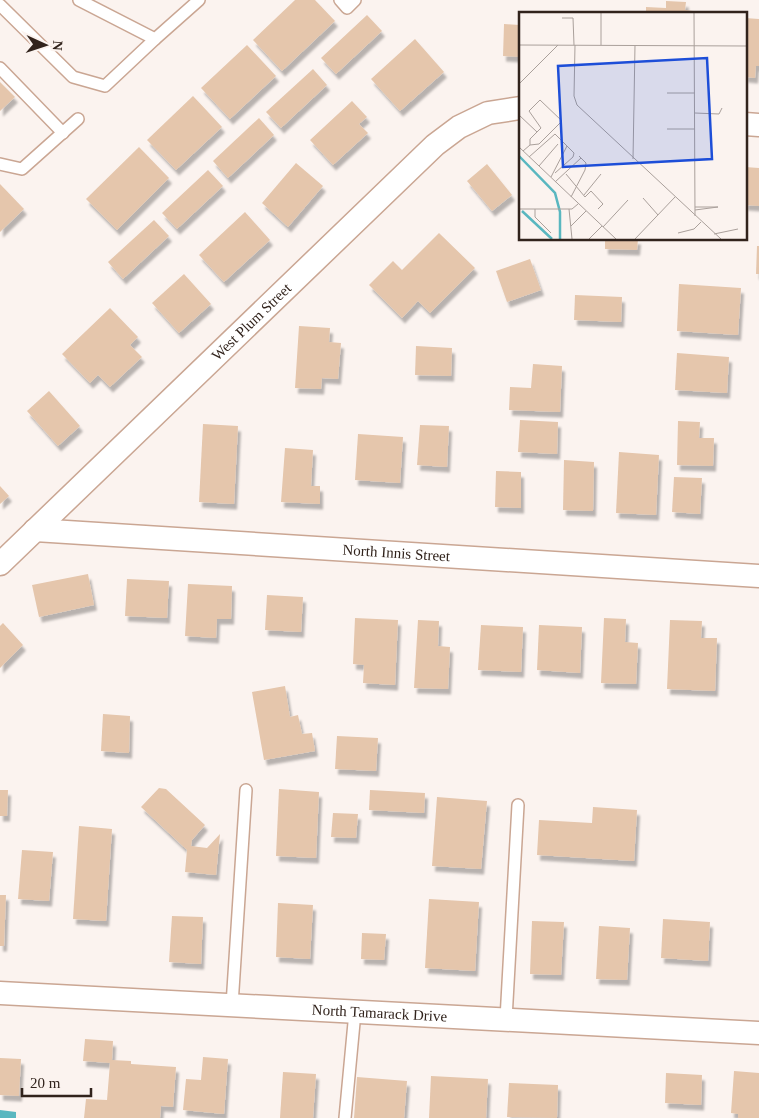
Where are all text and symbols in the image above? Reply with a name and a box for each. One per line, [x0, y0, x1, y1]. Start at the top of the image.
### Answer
inset map [519, 12, 746, 240]
north arrow [20, 20, 70, 70]
text: N [50, 40, 65, 51]
street label: West Plum Street [208, 280, 295, 364]
street label: North Innis Street [342, 542, 451, 564]
street label: North Tamarack Drive [311, 1001, 448, 1025]
scale bar [22, 1066, 91, 1098]
text: 20 m [30, 1075, 61, 1091]

